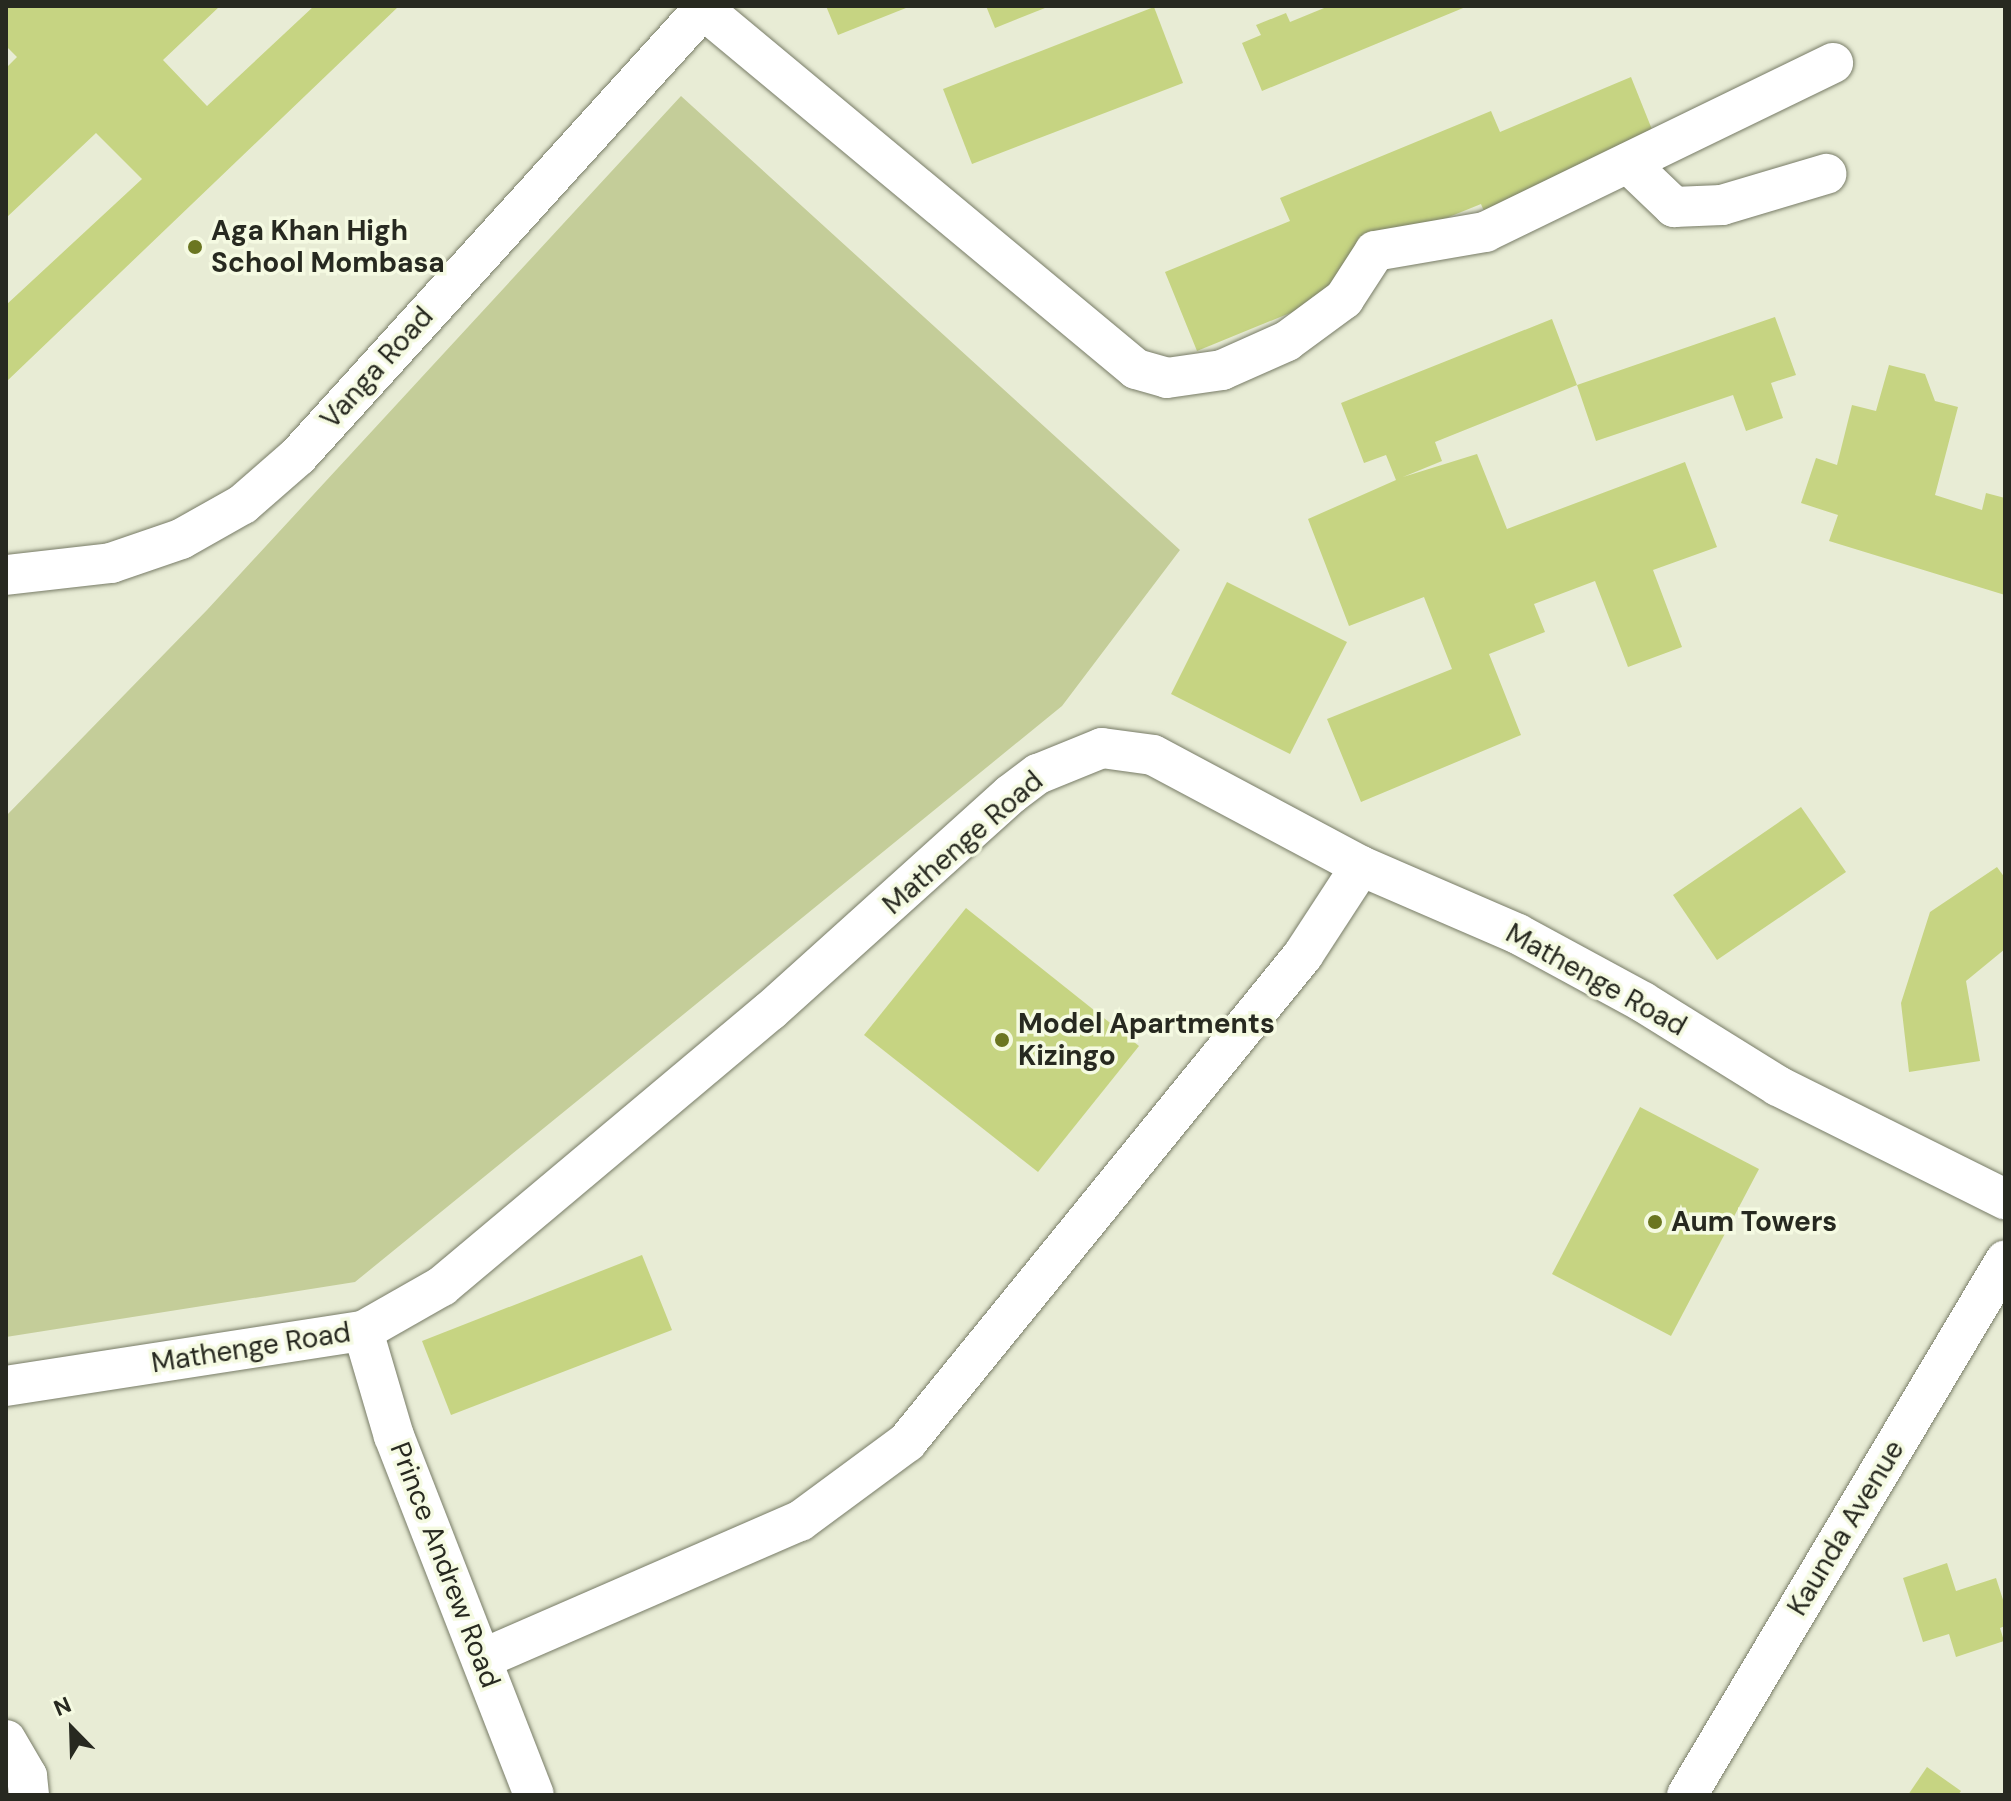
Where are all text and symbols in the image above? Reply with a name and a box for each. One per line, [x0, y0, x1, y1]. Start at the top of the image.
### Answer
place label: Aga Khan High School Mombasa [211, 214, 445, 280]
marker: Aga Khan High School Mombasa [186, 238, 204, 256]
street label: Vanga Road [314, 300, 440, 436]
street label: Mathenge Road [876, 764, 1050, 922]
street label: Mathenge Road [1500, 917, 1692, 1043]
place label: Model Apartments Kizingo [1018, 1007, 1275, 1073]
marker: Model Apartments Kizingo [993, 1031, 1011, 1049]
place label: Aum Towers [1671, 1205, 1837, 1239]
marker: Aum Towers [1646, 1213, 1664, 1231]
street label: Mathenge Road [149, 1316, 353, 1380]
street label: Kaunda Avenue [1780, 1434, 1912, 1622]
street label: Prince Andrew Road [383, 1438, 507, 1692]
north arrow [32, 1689, 112, 1769]
text: N [49, 1690, 75, 1723]

